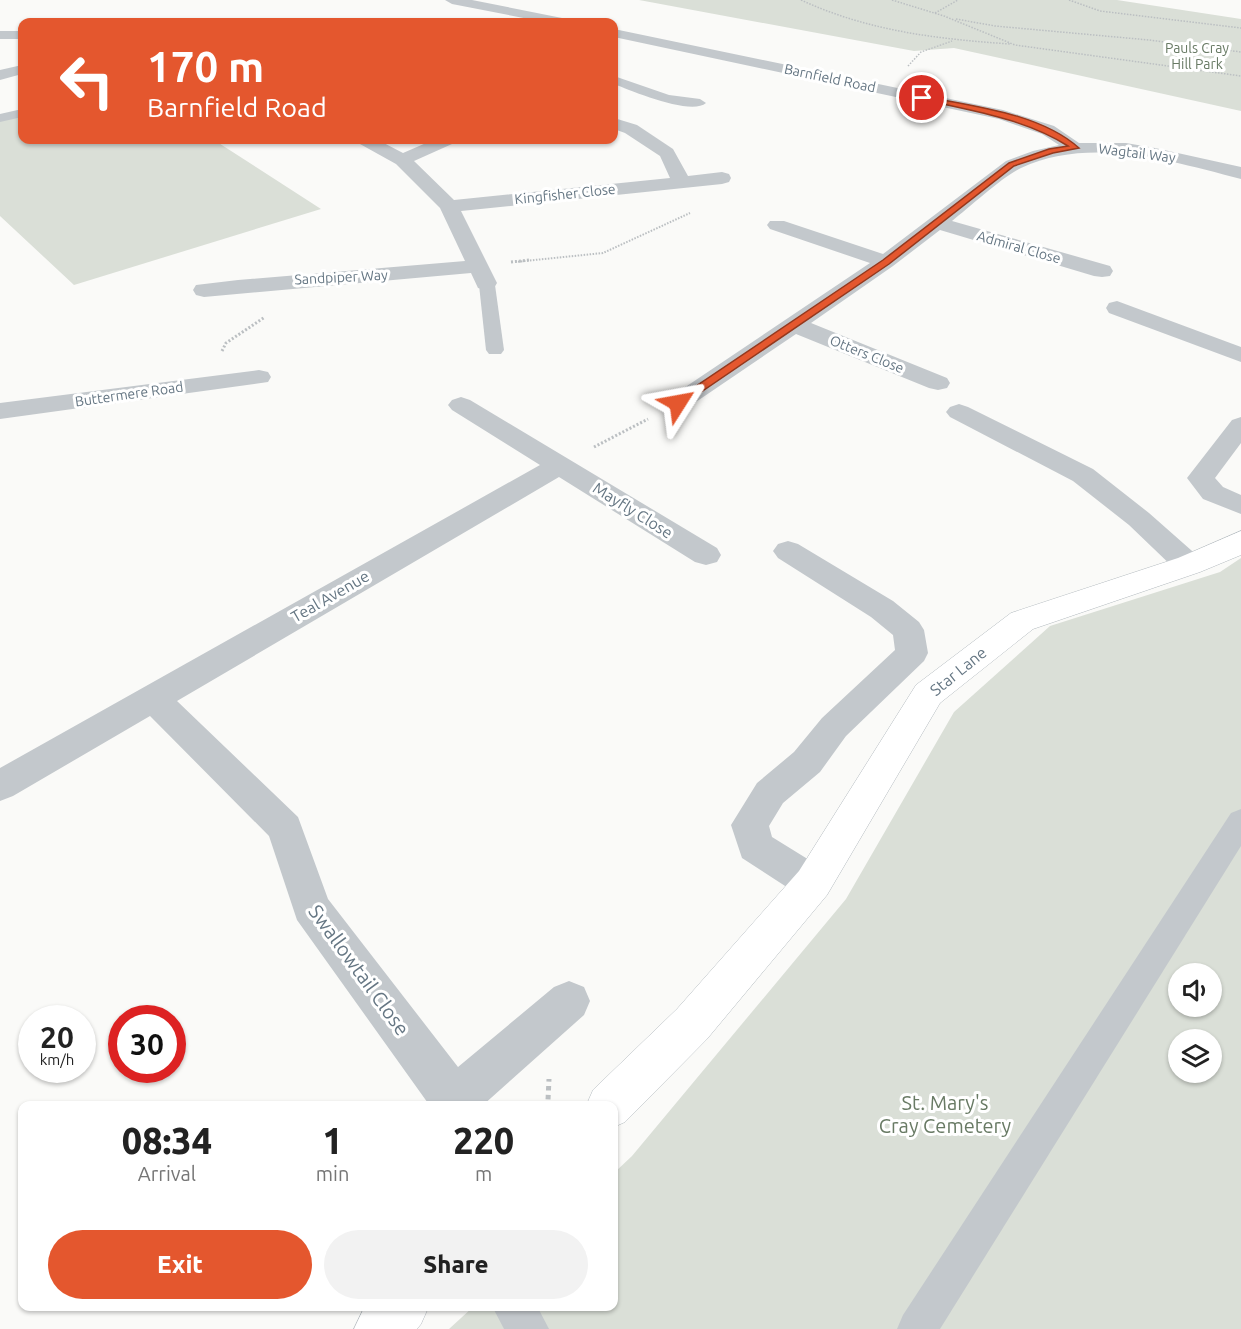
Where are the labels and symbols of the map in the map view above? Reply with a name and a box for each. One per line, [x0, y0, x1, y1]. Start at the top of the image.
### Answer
park label: Pauls Cray Hill Park [1165, 40, 1229, 72]
street label: Barnfield Road [783, 60, 877, 96]
pin [896, 72, 947, 123]
street label: Wagtail Way [1098, 140, 1177, 166]
street label: Kingfisher Close [514, 181, 616, 207]
street label: Admiral Close [975, 227, 1063, 267]
street label: Sandpiper Way [294, 267, 388, 287]
street label: Otters Close [828, 332, 906, 376]
position arrow [646, 371, 710, 435]
street label: Buttermere Road [74, 378, 184, 410]
street label: Mayfly Close [590, 478, 676, 542]
street label: Teal Avenue [288, 566, 372, 626]
street label: Star Lane [926, 643, 990, 699]
street label: Swallowtail Close [304, 900, 414, 1039]
speed limit sign: 30 [108, 1005, 186, 1083]
park label: St. Mary's Cray Cemetery [879, 1091, 1012, 1137]

